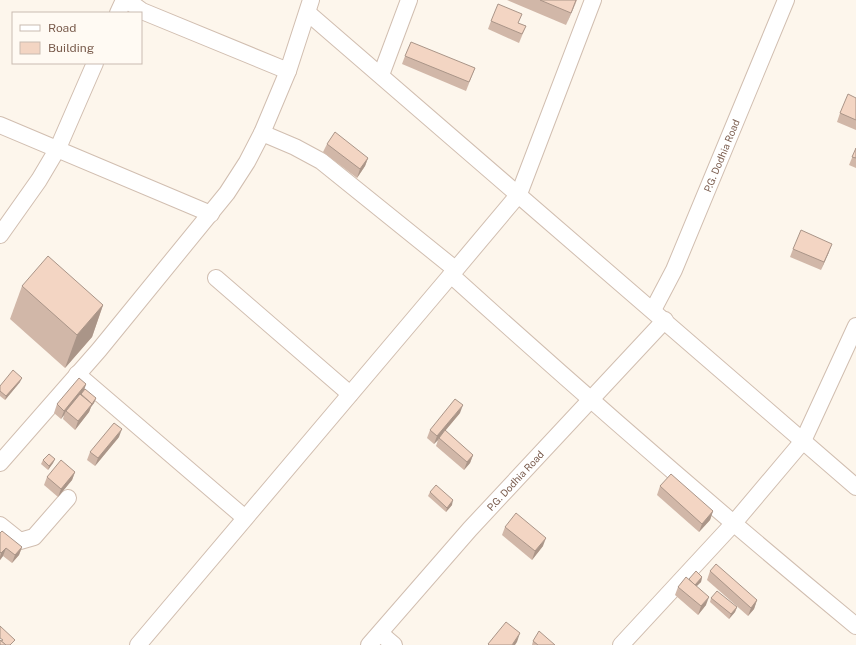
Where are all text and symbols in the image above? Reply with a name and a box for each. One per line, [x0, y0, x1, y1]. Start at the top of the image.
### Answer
legend [12, 12, 142, 64]
text: Road [48, 21, 76, 35]
text: Building [48, 41, 94, 55]
street label: P.G. Dodhia Road [701, 117, 742, 194]
street label: P.G. Dodhia Road [484, 448, 546, 513]

